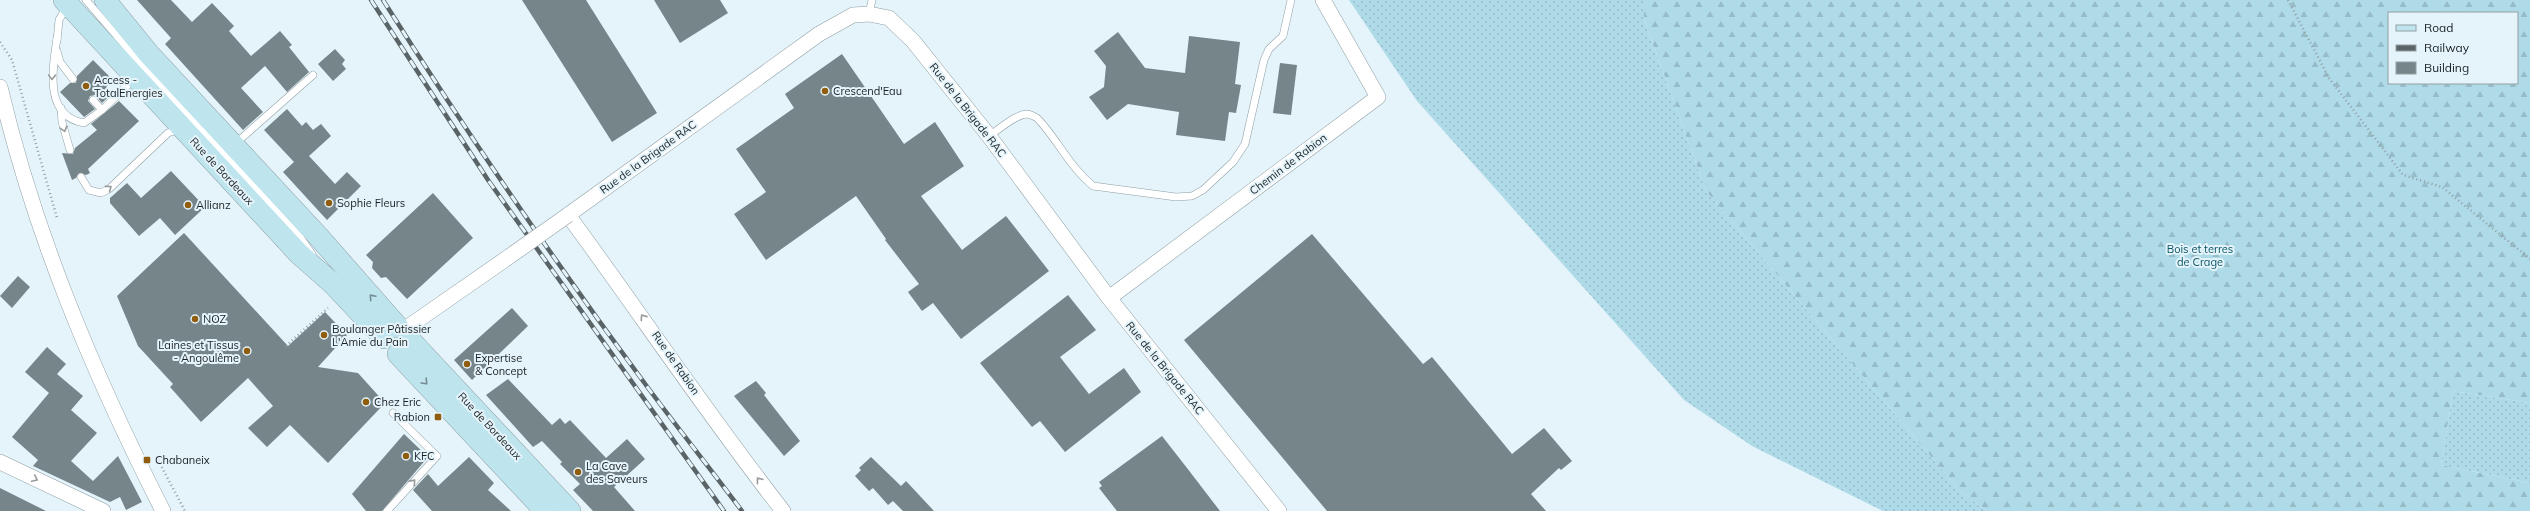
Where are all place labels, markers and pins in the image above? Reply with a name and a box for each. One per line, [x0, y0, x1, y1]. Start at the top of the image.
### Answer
place label: Access - TotalEnergies [94, 73, 163, 100]
marker: Access - TotalEnergies [81, 81, 91, 91]
place label: Crescend'Eau [833, 84, 902, 98]
marker: Crescend'Eau [820, 86, 830, 96]
place label: Sophie Fleurs [337, 196, 405, 210]
place label: Allianz [196, 198, 231, 212]
marker: Sophie Fleurs [324, 198, 334, 208]
marker: Allianz [183, 200, 193, 210]
place label: NOZ [203, 312, 227, 326]
marker: NOZ [190, 314, 200, 324]
place label: Boulanger Pâtissier L'Amie du Pain [332, 322, 431, 349]
marker: Boulanger Pâtissier L'Amie du Pain [319, 330, 329, 340]
place label: Laines et Tissus - Angoulême [158, 338, 239, 365]
marker: Laines et Tissus - Angoulême [242, 346, 252, 356]
place label: Expertise & Concept [475, 351, 527, 378]
marker: Expertise & Concept [462, 359, 472, 369]
place label: Chez Eric [374, 395, 422, 409]
marker: Chez Eric [361, 397, 371, 407]
place label: Rabion [394, 410, 430, 424]
marker: Rabion [433, 412, 443, 422]
place label: KFC [414, 449, 435, 463]
marker: KFC [401, 451, 411, 461]
place label: Chabaneix [155, 453, 210, 467]
marker: Chabaneix [142, 455, 152, 465]
place label: La Cave des Saveurs [586, 459, 648, 486]
marker: La Cave des Saveurs [573, 467, 583, 477]

